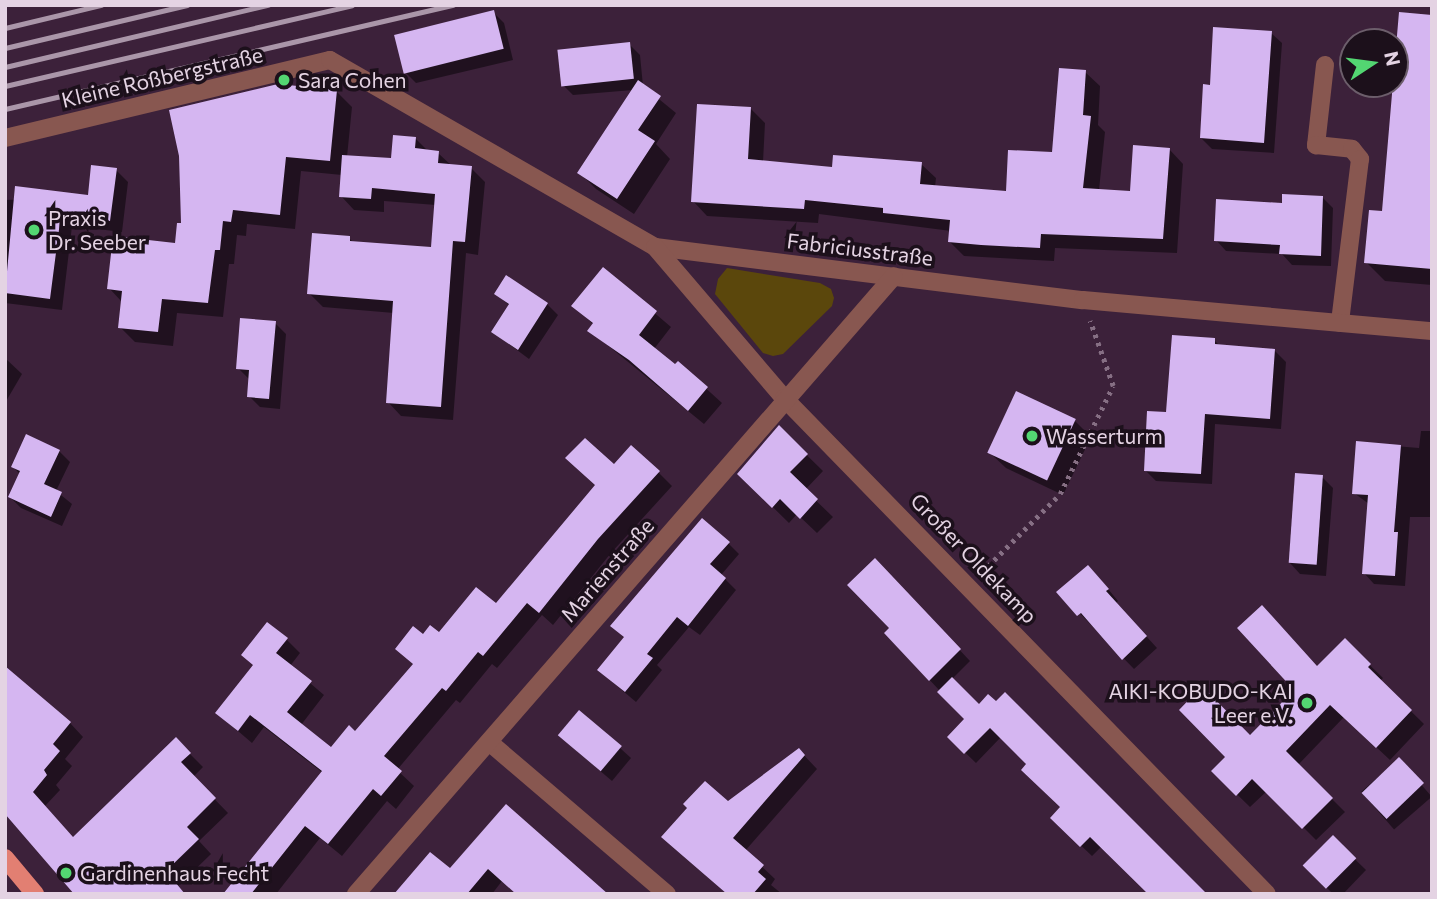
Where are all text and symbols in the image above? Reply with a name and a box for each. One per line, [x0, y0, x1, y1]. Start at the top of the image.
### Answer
north arrow [1339, 28, 1409, 98]
street label: Kleine Roßbergstraße [59, 42, 265, 112]
text: N [1380, 49, 1406, 68]
place label: Sara Cohen [298, 67, 407, 93]
marker: Sara Cohen [276, 72, 292, 88]
place label: Praxis Dr. Seeber [48, 205, 146, 255]
marker: Praxis Dr. Seeber [26, 222, 42, 238]
street label: Fabriciusstraße [786, 228, 934, 270]
place label: Wasserturm [1046, 423, 1163, 449]
marker: Wasserturm [1024, 428, 1040, 444]
street label: Großer Oldekamp [906, 488, 1042, 628]
street label: Marienstraße [555, 513, 659, 627]
place label: AIKI-KOBUDO-KAI Leer e.V. [1108, 678, 1293, 728]
marker: AIKI-KOBUDO-KAI Leer e.V. [1299, 695, 1315, 711]
place label: Gardinenhaus Fecht [80, 860, 269, 886]
marker: Gardinenhaus Fecht [58, 865, 74, 881]

